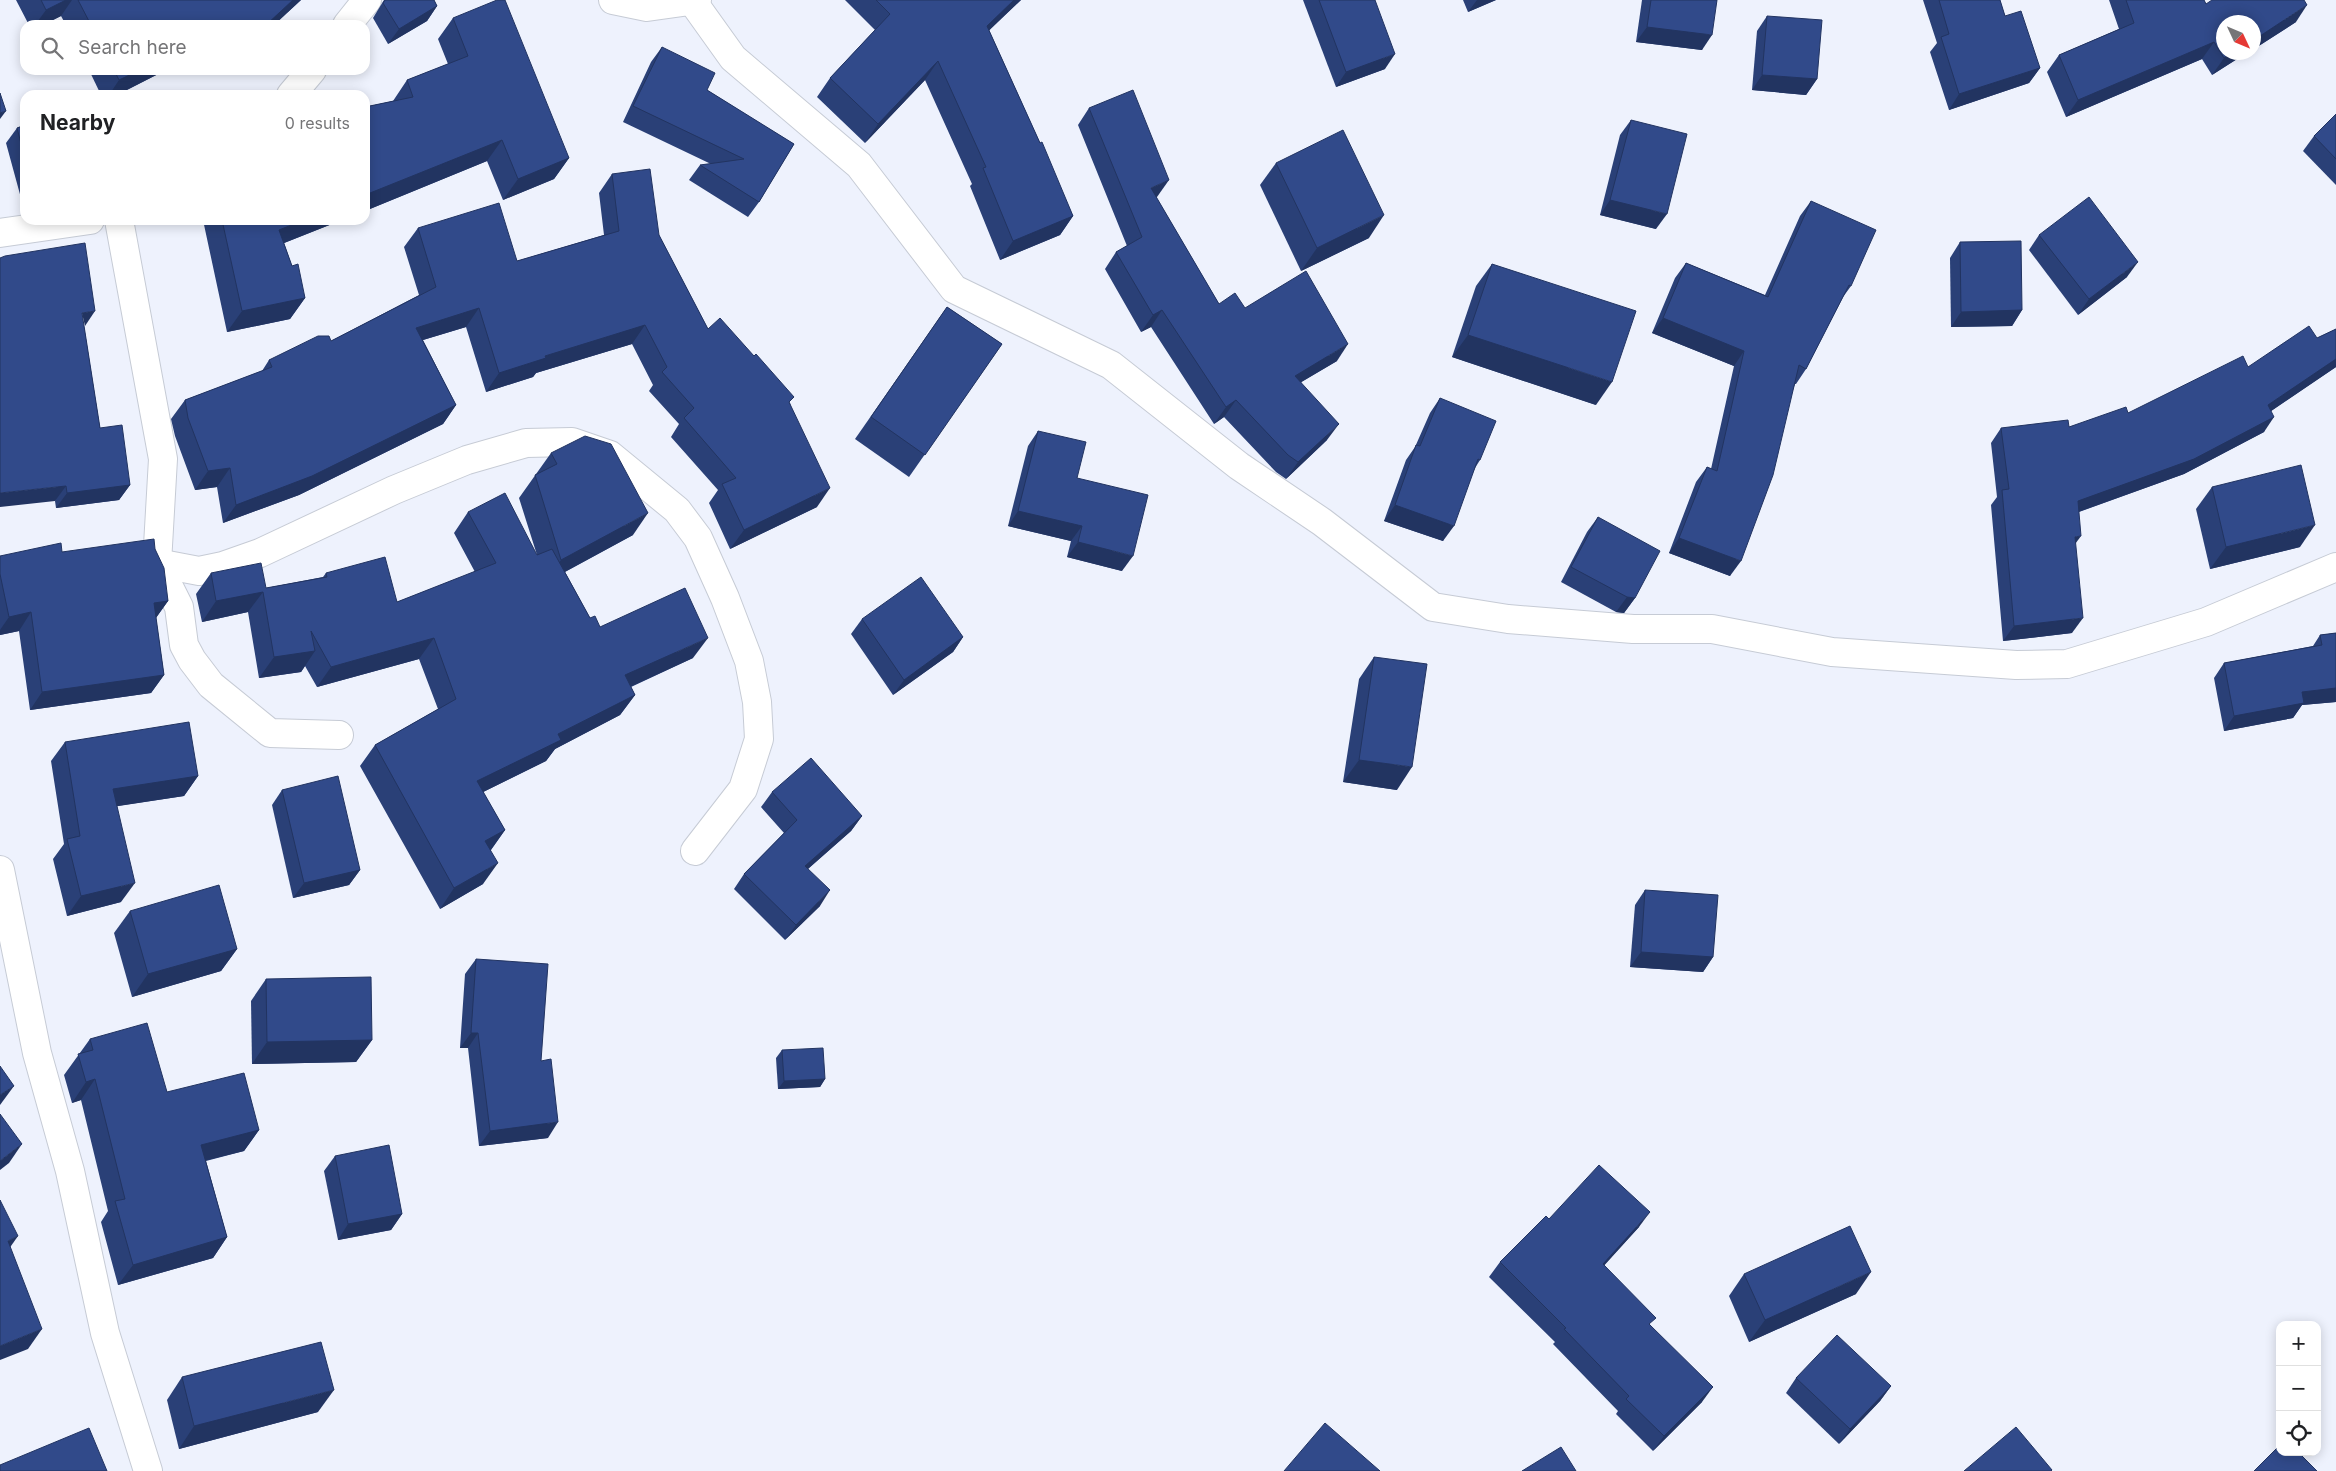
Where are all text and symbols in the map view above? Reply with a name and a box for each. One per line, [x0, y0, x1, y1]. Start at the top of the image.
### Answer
north arrow [2216, 15, 2261, 60]
search box [20, 20, 370, 75]
icon: search [38, 34, 66, 62]
text: Search here [78, 36, 187, 59]
text: Nearby [40, 110, 115, 135]
text: 0 results [285, 113, 350, 133]
map controls [2276, 1321, 2321, 1456]
button: + [2276, 1321, 2321, 1366]
button: − [2276, 1366, 2321, 1411]
button: locate [2276, 1411, 2321, 1456]

